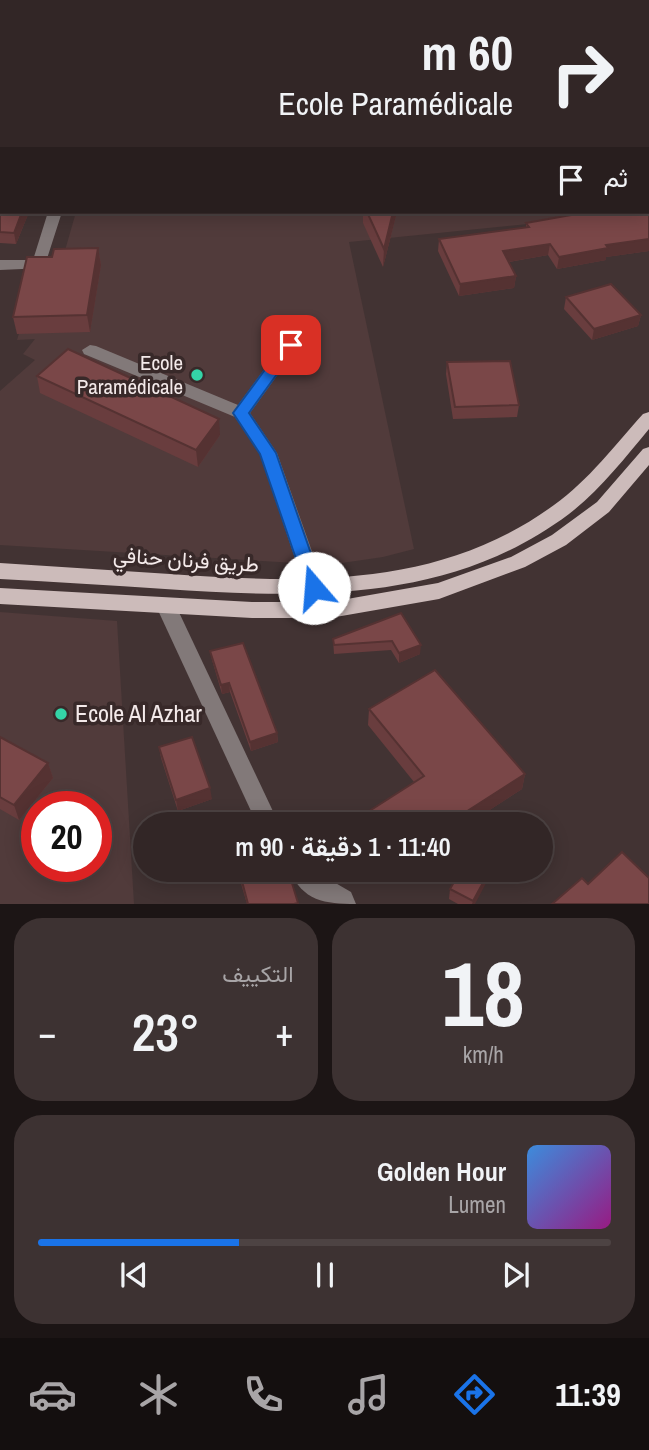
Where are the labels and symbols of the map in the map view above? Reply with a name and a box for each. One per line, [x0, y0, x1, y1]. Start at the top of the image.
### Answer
pin [261, 315, 321, 375]
place label: Ecole Paramédicale [77, 348, 183, 401]
marker: Ecole Paramédicale [189, 367, 205, 383]
street label: طريق فرنان حنافي [112, 540, 260, 582]
position arrow [277, 551, 351, 625]
place label: Ecole Al Azhar [75, 697, 202, 729]
marker: Ecole Al Azhar [53, 706, 69, 722]
speed limit sign: 20 [21, 791, 112, 882]

